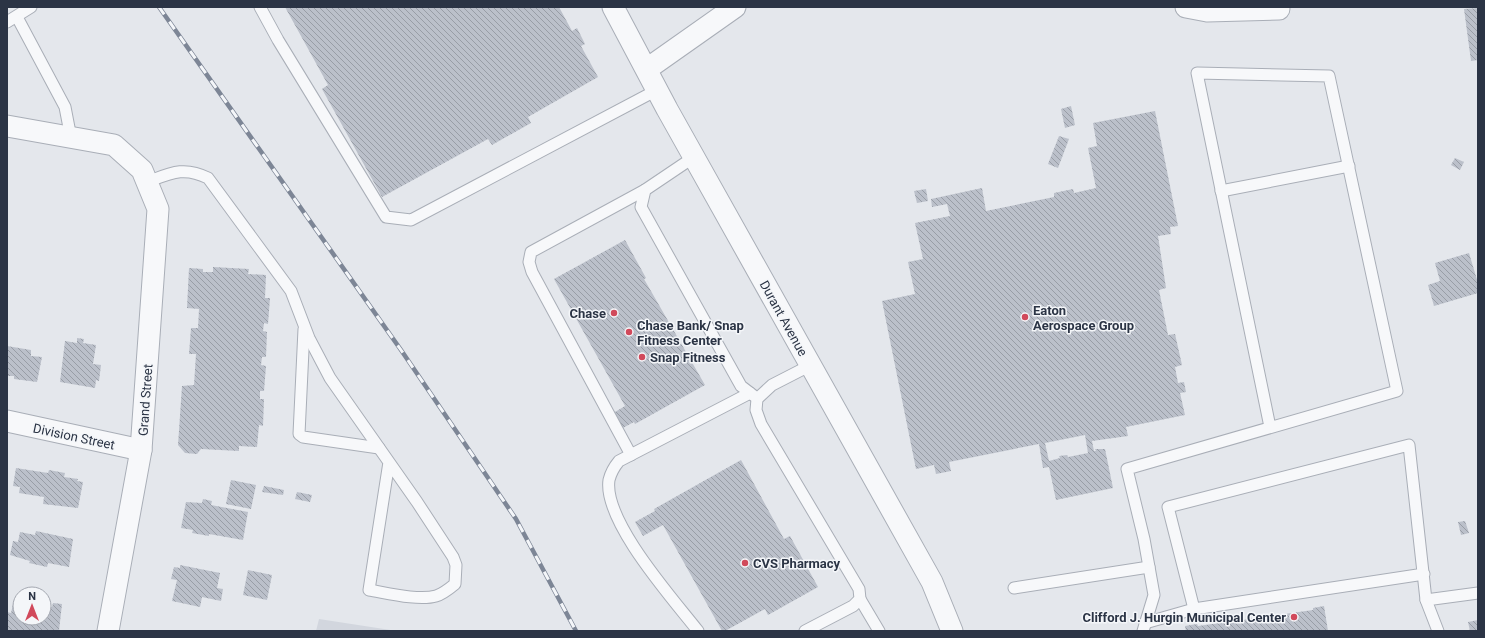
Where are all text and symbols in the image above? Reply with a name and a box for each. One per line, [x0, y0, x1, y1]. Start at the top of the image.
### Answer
street label: Durant Avenue [757, 278, 811, 359]
place label: Eaton Aerospace Group [1033, 303, 1134, 333]
place label: Chase [570, 306, 606, 321]
marker: Chase [609, 308, 619, 318]
marker: Eaton Aerospace Group [1020, 312, 1030, 322]
place label: Chase Bank/ Snap Fitness Center [637, 318, 744, 348]
marker: Chase Bank/ Snap Fitness Center [624, 327, 634, 337]
place label: Snap Fitness [650, 350, 726, 365]
marker: Snap Fitness [637, 352, 647, 362]
street label: Grand Street [136, 364, 155, 437]
street label: Division Street [32, 421, 116, 452]
place label: CVS Pharmacy [753, 556, 841, 571]
marker: CVS Pharmacy [740, 558, 750, 568]
north arrow [12, 586, 52, 626]
text: N [28, 590, 36, 603]
place label: Clifford J. Hurgin Municipal Center [1082, 610, 1286, 625]
marker: Clifford J. Hurgin Municipal Center [1289, 612, 1299, 622]

